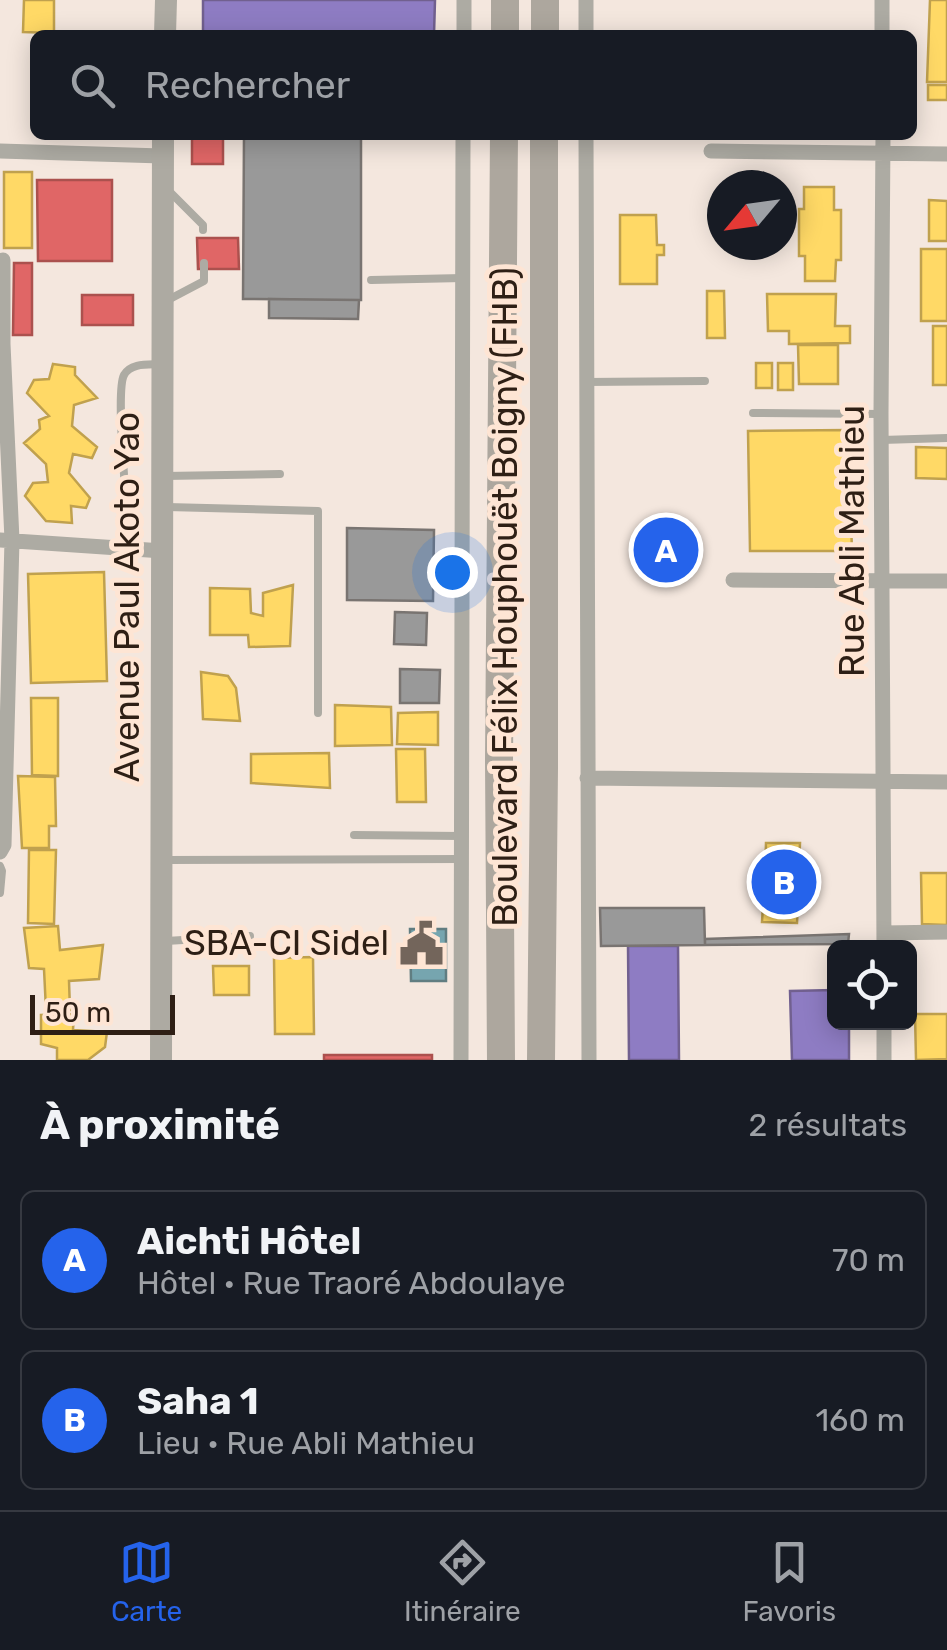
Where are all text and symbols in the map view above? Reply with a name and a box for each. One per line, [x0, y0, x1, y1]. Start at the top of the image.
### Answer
search box [30, 30, 917, 140]
icon: search [65, 58, 120, 113]
text: Rechercher [145, 62, 350, 108]
north arrow [707, 170, 797, 260]
street label: Boulevard Félix Houphouët Boigny (FHB) [484, 267, 526, 927]
street label: Rue Abli Mathieu [831, 405, 873, 677]
street label: Avenue Paul Akoto Yao [106, 412, 148, 782]
pin: A [634, 512, 698, 588]
your location [427, 547, 478, 598]
pin: B [752, 844, 816, 920]
public building icon: SBA-CI Sidel [398, 919, 446, 967]
place label: SBA-CI Sidel [184, 922, 389, 964]
map controls [827, 940, 917, 1030]
button: locate [827, 940, 917, 1030]
scale bar [30, 990, 175, 1034]
text: 50 m [45, 996, 111, 1029]
text: À proximité [40, 1100, 280, 1150]
text: 2 résultats [748, 1106, 907, 1144]
text: Aichti Hôtel [137, 1218, 361, 1264]
text: A [63, 1241, 86, 1279]
text: 70 m [832, 1241, 905, 1279]
text: Hôtel · Rue Traoré Abdoulaye [137, 1264, 566, 1302]
text: Saha 1 [137, 1378, 259, 1424]
text: B [63, 1401, 86, 1439]
text: 160 m [815, 1401, 905, 1439]
text: Lieu · Rue Abli Mathieu [137, 1424, 475, 1462]
tab: Carte [111, 1535, 182, 1628]
tab: Itinéraire [404, 1535, 521, 1628]
tab: Favoris [743, 1535, 836, 1628]

